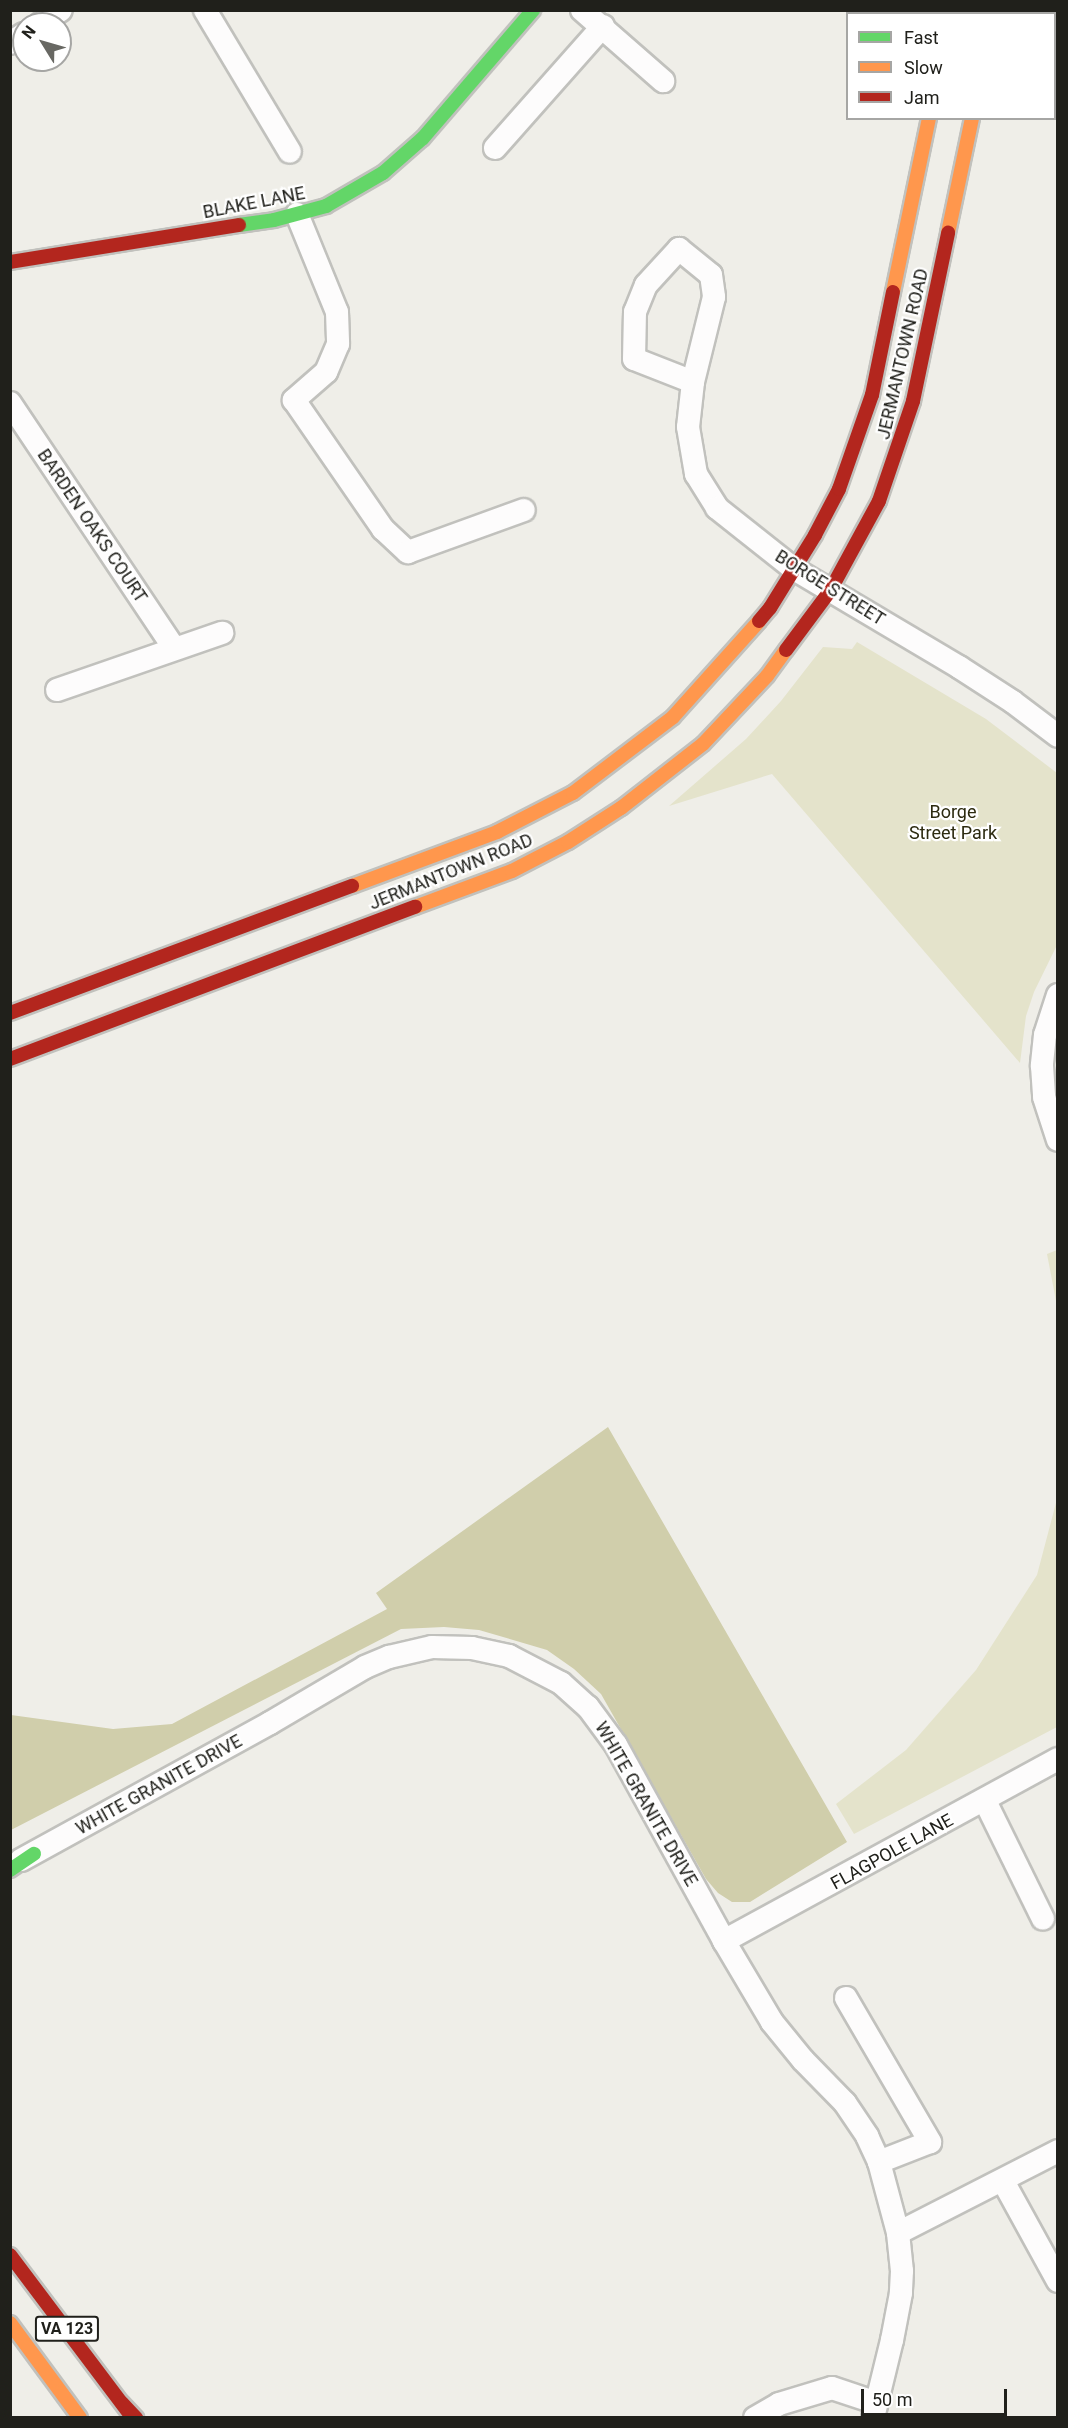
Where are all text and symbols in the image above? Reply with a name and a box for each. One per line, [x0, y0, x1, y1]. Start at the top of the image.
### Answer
north arrow [12, 12, 72, 72]
legend [846, 12, 1056, 120]
text: N [18, 22, 40, 42]
text: Fast [904, 27, 939, 48]
text: Slow [904, 57, 943, 78]
text: Jam [904, 87, 940, 108]
street label: BLAKE LANE [201, 183, 307, 223]
street label: JERMANTOWN ROAD [873, 267, 933, 441]
street label: BARDEN OAKS COURT [33, 445, 151, 607]
street label: BORGE STREET [771, 546, 889, 630]
park label: Borge Street Park [909, 802, 997, 844]
street label: JERMANTOWN ROAD [366, 829, 536, 915]
street label: WHITE GRANITE DRIVE [590, 1718, 702, 1890]
street label: WHITE GRANITE DRIVE [72, 1730, 246, 1840]
street label: FLAGPOLE LANE [827, 1809, 957, 1895]
road number: VA 123 [34, 2316, 100, 2342]
scale bar [864, 2377, 1010, 2415]
text: 50 m [872, 2389, 912, 2410]

